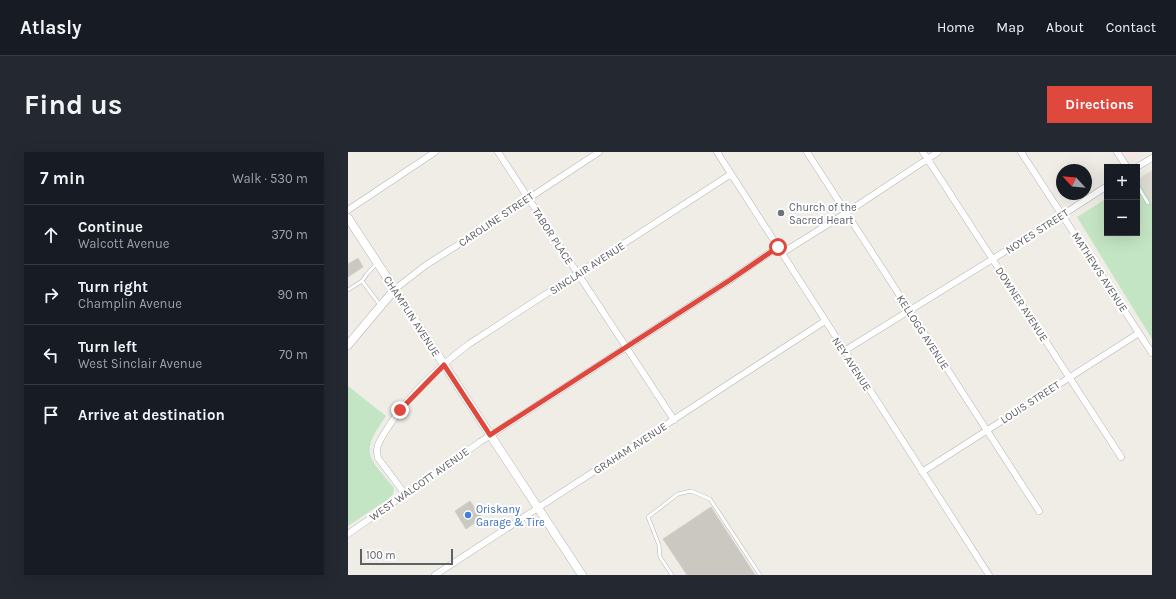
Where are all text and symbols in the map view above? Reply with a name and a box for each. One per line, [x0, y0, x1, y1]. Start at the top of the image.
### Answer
text: Atlasly [20, 17, 82, 39]
text: Home [937, 19, 974, 36]
text: Map [996, 19, 1024, 36]
text: About [1046, 19, 1084, 36]
text: Contact [1106, 19, 1156, 36]
button: Directions [1047, 86, 1152, 123]
text: Find us [24, 88, 123, 121]
north arrow [1056, 164, 1092, 200]
map controls [1104, 164, 1140, 236]
button: + [1104, 164, 1140, 200]
text: 7 min [40, 168, 85, 188]
text: Walk · 530 m [232, 171, 308, 186]
street label: CAROLINE STREET [456, 189, 537, 249]
button: − [1104, 200, 1140, 236]
place label: Church of the Sacred Heart [789, 201, 857, 227]
street label: TABOR PLACE [529, 205, 576, 267]
street label: NOYES STREET [1003, 206, 1072, 257]
marker: Church of the Sacred Heart [776, 208, 786, 218]
text: Continue [78, 218, 143, 236]
icon: ahead [40, 224, 62, 246]
text: 370 m [271, 227, 308, 242]
street label: MATHEWS AVENUE [1069, 230, 1130, 315]
text: Walcott Avenue [78, 236, 169, 251]
route start [769, 238, 787, 256]
street label: SINCLAIR AVENUE [547, 239, 627, 298]
street label: DOWNER AVENUE [993, 264, 1051, 344]
street label: CHAMPLIN AVENUE [381, 274, 442, 359]
text: Turn right [78, 278, 148, 296]
icon: right [40, 284, 62, 306]
text: 90 m [277, 287, 308, 302]
street label: KELLOGG AVENUE [894, 293, 952, 372]
text: Champlin Avenue [78, 296, 182, 311]
street label: NEY AVENUE [829, 335, 874, 394]
text: Turn left [78, 338, 137, 356]
icon: left [40, 344, 62, 366]
text: 70 m [279, 347, 308, 362]
text: West Sinclair Avenue [78, 356, 202, 371]
street label: LOUIS STREET [998, 378, 1063, 427]
route end [391, 401, 409, 419]
icon: arrive [40, 404, 62, 426]
text: Arrive at destination [78, 406, 225, 424]
street label: GRAHAM AVENUE [591, 420, 669, 477]
street label: WEST WALCOTT AVENUE [367, 445, 472, 524]
place label: Oriskany Garage & Tire [476, 503, 545, 529]
marker: Oriskany Garage & Tire [463, 510, 473, 520]
scale bar [360, 547, 453, 566]
text: 100 m [366, 549, 396, 562]

